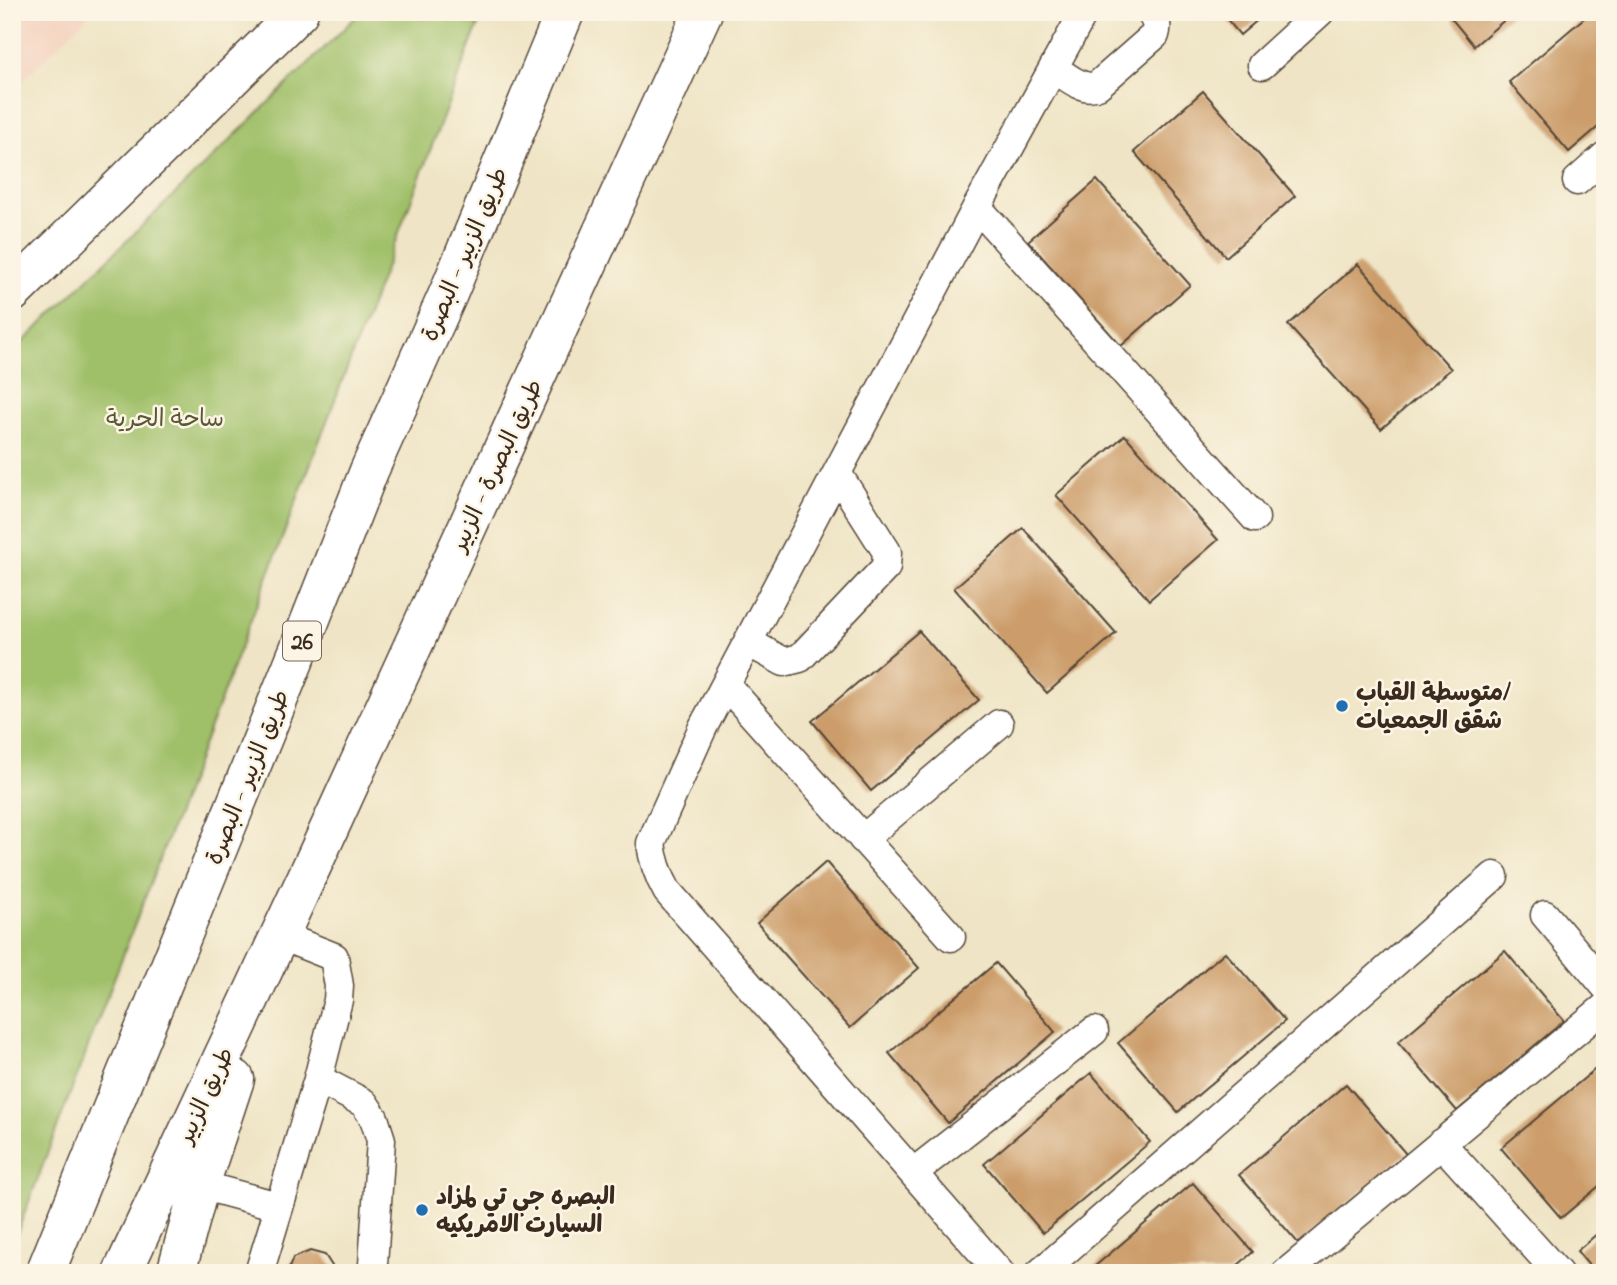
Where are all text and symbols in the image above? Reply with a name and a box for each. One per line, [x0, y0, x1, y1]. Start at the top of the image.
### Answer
street label: طريق الزبير - البصرة [414, 162, 519, 348]
street label: طريق البصرة - الزبير [442, 374, 553, 560]
park label: ساحة الحرية [106, 403, 224, 438]
road number: 26 [283, 622, 321, 660]
place label: متوسطة القباب/ شقق الجمعيات [1356, 677, 1511, 740]
street label: طريق الزبير - البصرة [198, 685, 300, 871]
marker: متوسطة القباب/ شقق الجمعيات [1334, 698, 1350, 714]
street label: طريق الزبير [169, 1042, 245, 1152]
place label: البصره جي تي لمزاد السيارت الامريكيه [436, 1181, 615, 1244]
marker: البصره جي تي لمزاد السيارت الامريكيه [414, 1202, 430, 1218]

